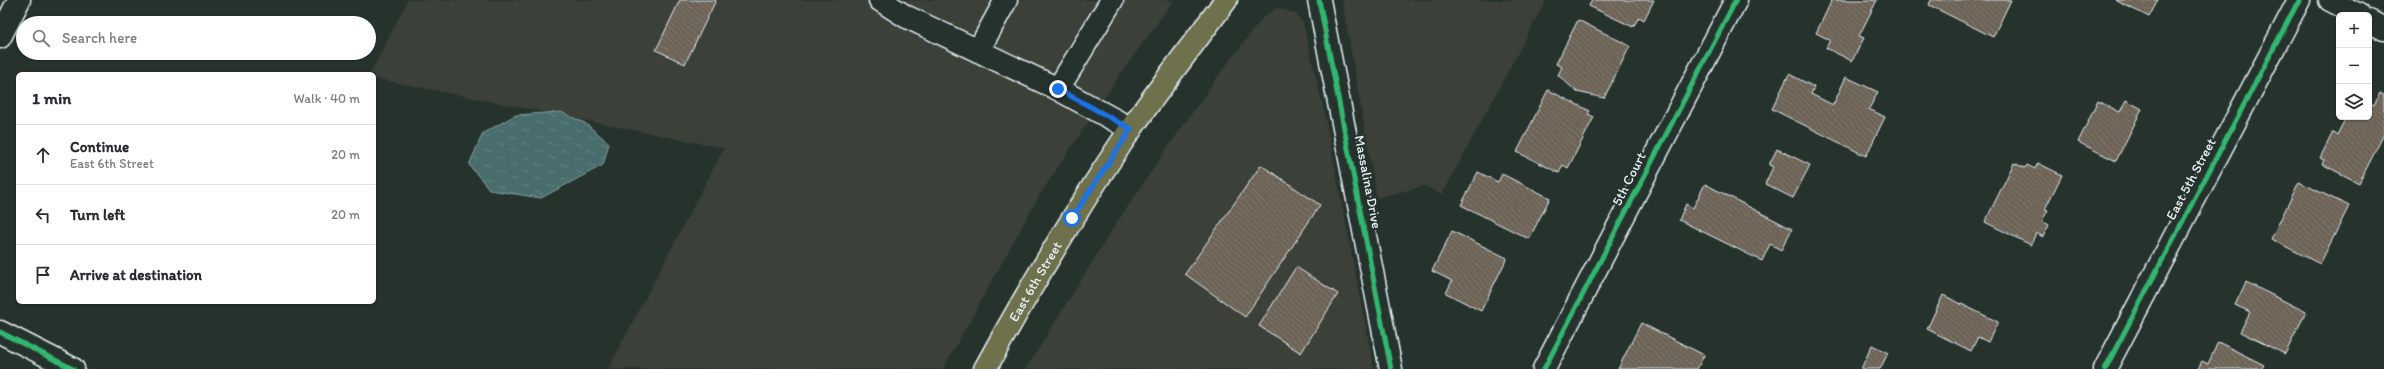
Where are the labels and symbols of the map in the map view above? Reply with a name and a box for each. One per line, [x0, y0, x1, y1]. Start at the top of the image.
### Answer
route end [1049, 80, 1067, 98]
street label: Massalina Drive [1351, 134, 1385, 230]
street label: East 5th Street [2162, 135, 2220, 223]
street label: 5th Court [1608, 149, 1650, 209]
route start [1063, 209, 1081, 227]
street label: East 6th Street [1005, 238, 1065, 324]

